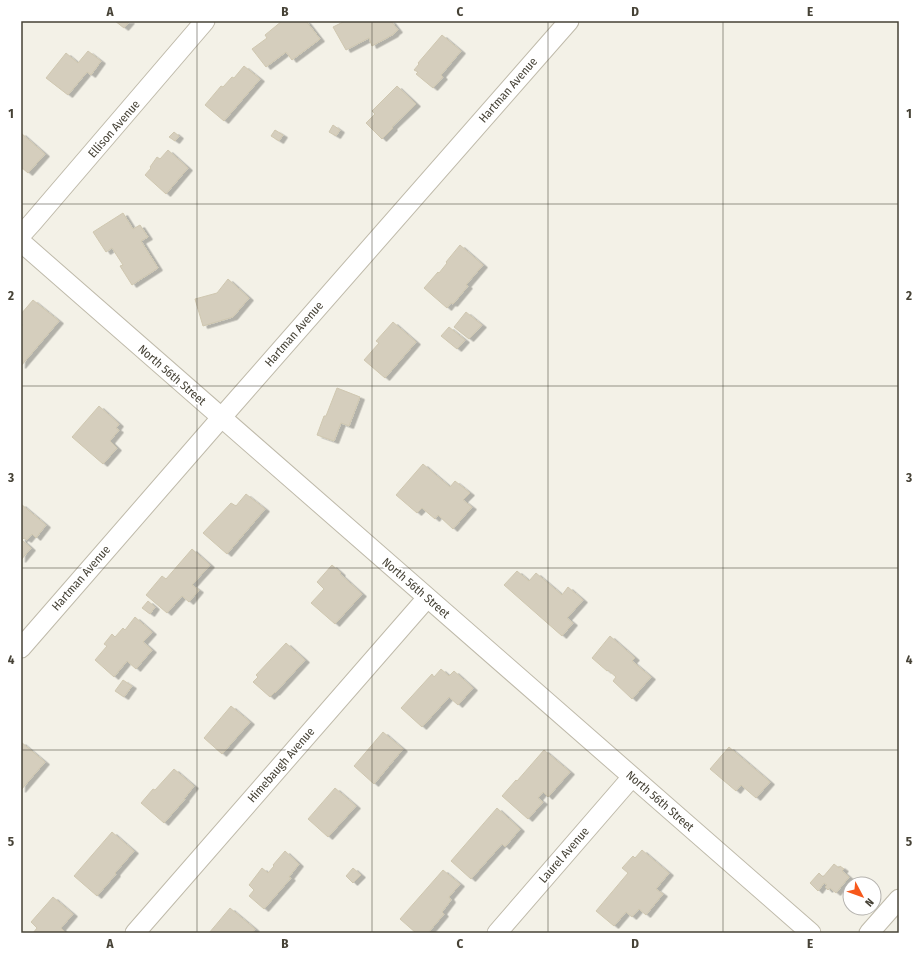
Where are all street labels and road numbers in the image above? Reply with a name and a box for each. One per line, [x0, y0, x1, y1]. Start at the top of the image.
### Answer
street label: Hartman Avenue [476, 55, 540, 125]
street label: Ellison Avenue [85, 97, 143, 161]
street label: Hartman Avenue [262, 299, 326, 369]
street label: North 56th Street [135, 342, 209, 408]
street label: Hartman Avenue [49, 543, 113, 613]
street label: North 56th Street [379, 555, 453, 621]
street label: Himebaugh Avenue [245, 725, 317, 805]
street label: North 56th Street [623, 768, 697, 834]
street label: Laurel Avenue [536, 824, 592, 886]

